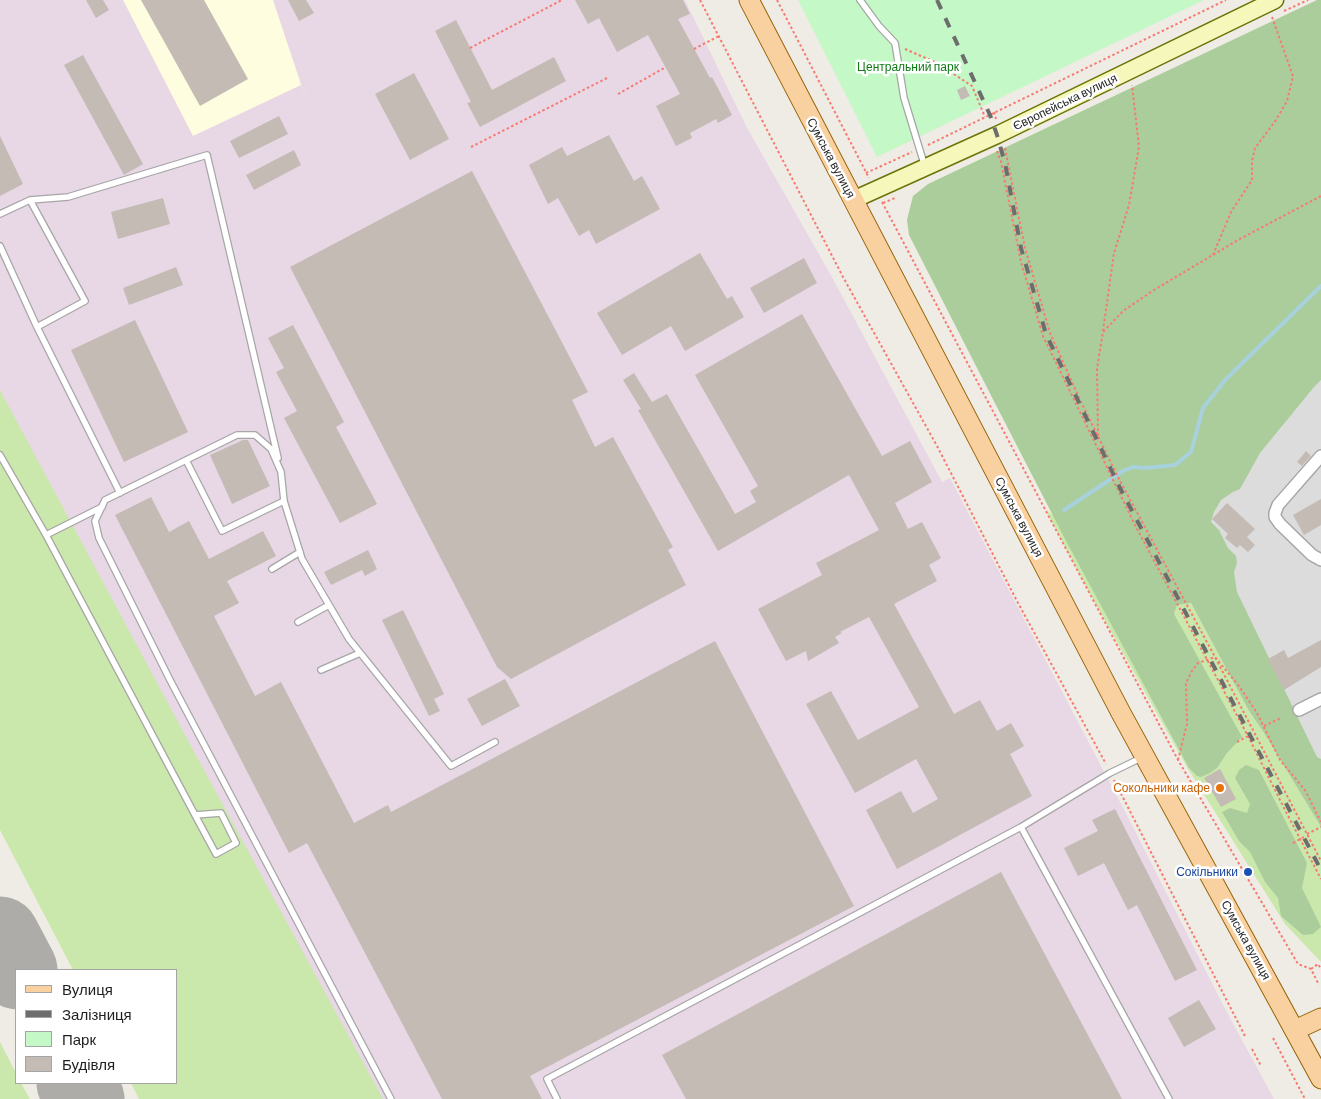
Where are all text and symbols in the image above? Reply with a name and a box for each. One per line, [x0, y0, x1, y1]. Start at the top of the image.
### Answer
park label: Центральний парк [857, 60, 959, 74]
street label: Європейська вулиця [1011, 71, 1119, 133]
street label: Сумська вулиця [804, 116, 858, 200]
street label: Сумська вулиця [992, 475, 1046, 559]
place label: Сокольники кафе [1113, 781, 1210, 795]
marker: Сокольники кафе [1214, 782, 1226, 794]
place label: Сокільники [1176, 865, 1238, 879]
marker: Сокільники [1242, 866, 1254, 878]
street label: Сумська вулиця [1218, 898, 1274, 982]
legend [15, 969, 178, 1084]
text: Вулиця [62, 980, 113, 998]
text: Залізниця [62, 1005, 132, 1023]
text: Парк [62, 1030, 96, 1048]
text: Будівля [62, 1055, 115, 1073]

